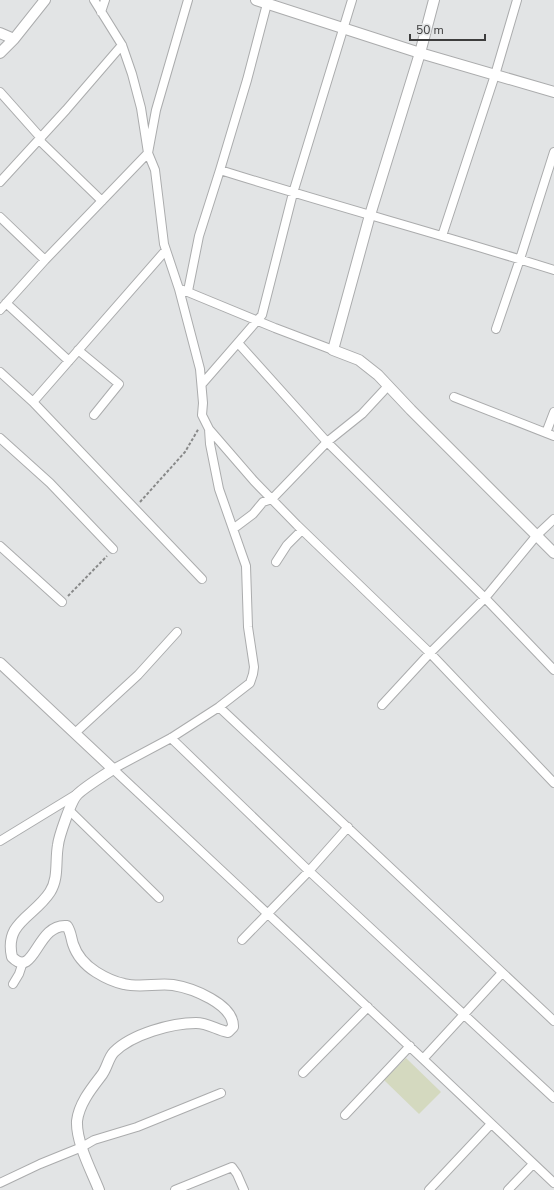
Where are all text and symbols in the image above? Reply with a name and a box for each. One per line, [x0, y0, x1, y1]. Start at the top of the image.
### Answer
scale bar [410, 16, 485, 42]
text: 50 m [416, 22, 444, 38]

